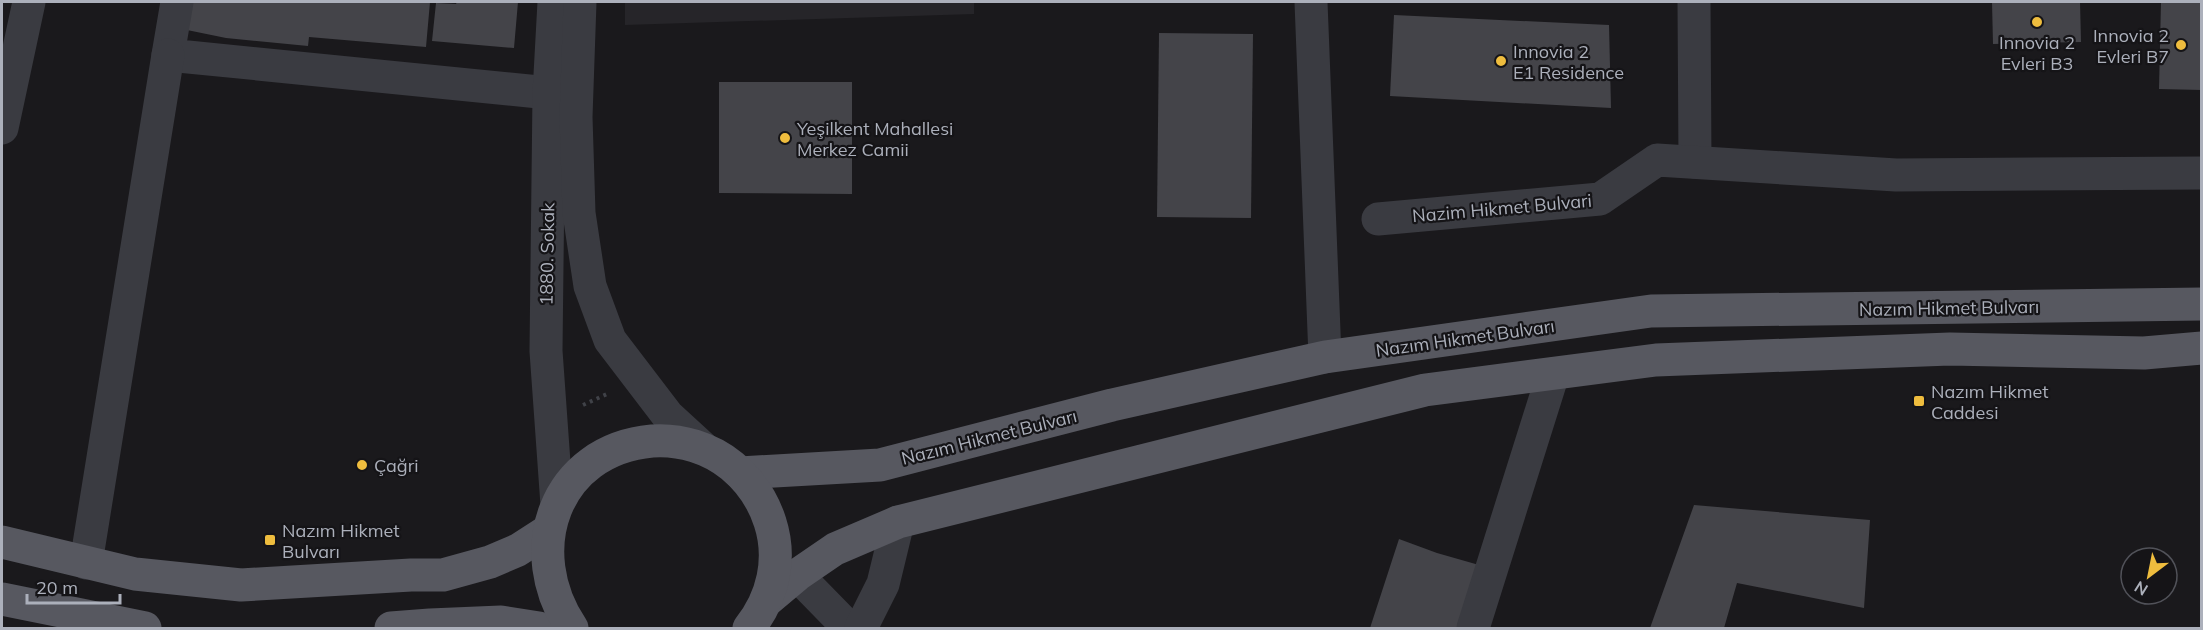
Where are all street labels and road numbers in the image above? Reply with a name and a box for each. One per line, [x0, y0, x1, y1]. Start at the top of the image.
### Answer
street label: Nazim Hikmet Bulvari [1411, 189, 1593, 227]
street label: 1880. Sokak [535, 202, 559, 306]
street label: Nazım Hikmet Bulvarı [1859, 295, 2039, 321]
street label: Nazım Hikmet Bulvarı [1374, 314, 1556, 362]
street label: Nazım Hikmet Bulvarı [899, 404, 1079, 470]

